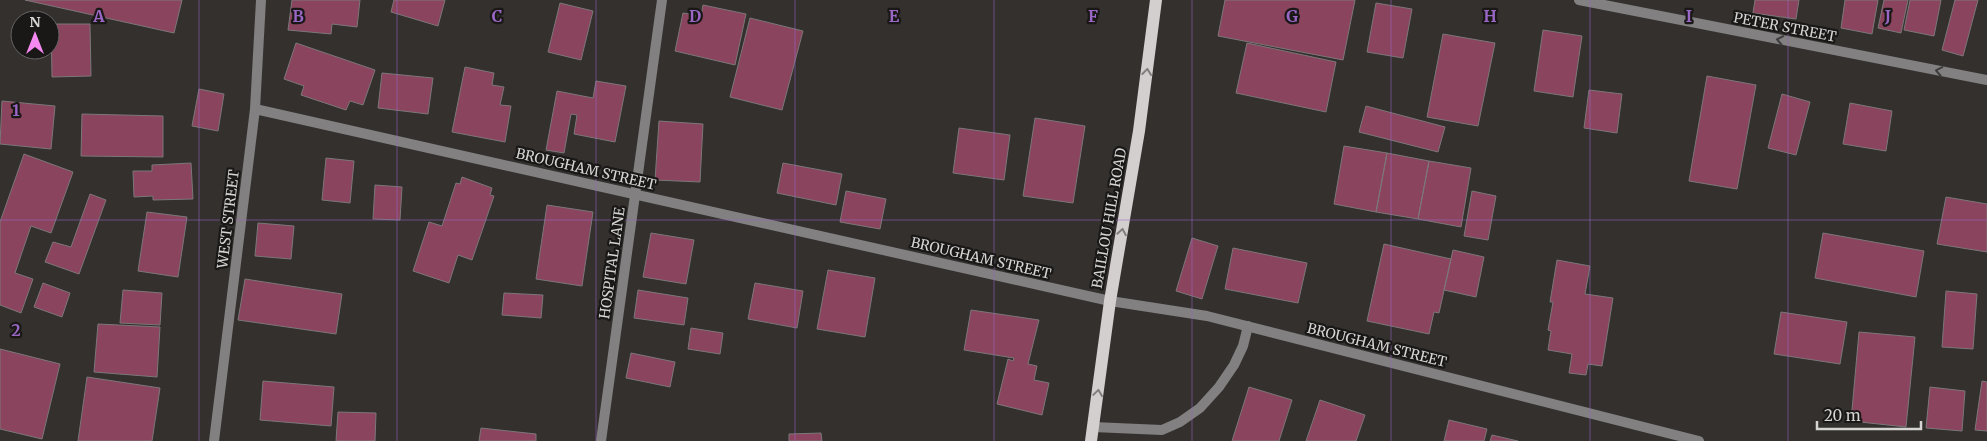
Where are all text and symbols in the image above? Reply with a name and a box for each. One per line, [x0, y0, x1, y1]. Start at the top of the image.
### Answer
text: A [92, 6, 105, 26]
text: B [292, 6, 304, 26]
text: C [492, 6, 502, 26]
text: D [689, 6, 701, 26]
text: E [889, 6, 900, 26]
text: F [1088, 6, 1098, 26]
text: G [1286, 6, 1298, 26]
text: H [1483, 6, 1497, 26]
text: I [1686, 6, 1692, 26]
text: J [1884, 6, 1891, 26]
street label: PETER STREET [1732, 8, 1838, 46]
north arrow [10, 10, 60, 60]
text: N [29, 13, 41, 31]
one-way arrow [1775, 35, 1784, 46]
one-way arrow [1935, 66, 1944, 76]
one-way arrow [1141, 67, 1152, 75]
text: 1 [12, 100, 20, 120]
street label: BROUGHAM STREET [514, 144, 658, 194]
street label: BAILLOU HILL ROAD [1088, 146, 1130, 290]
street label: WEST STREET [213, 168, 243, 270]
street label: HOSPITAL LANE [595, 206, 629, 320]
one-way arrow [1116, 228, 1126, 236]
street label: BROUGHAM STREET [909, 233, 1053, 283]
street label: BROUGHAM STREET [1305, 319, 1449, 371]
text: 2 [11, 320, 21, 340]
one-way arrow [1092, 388, 1102, 397]
scale bar [1817, 398, 1921, 430]
text: 20 m [1824, 406, 1861, 425]

